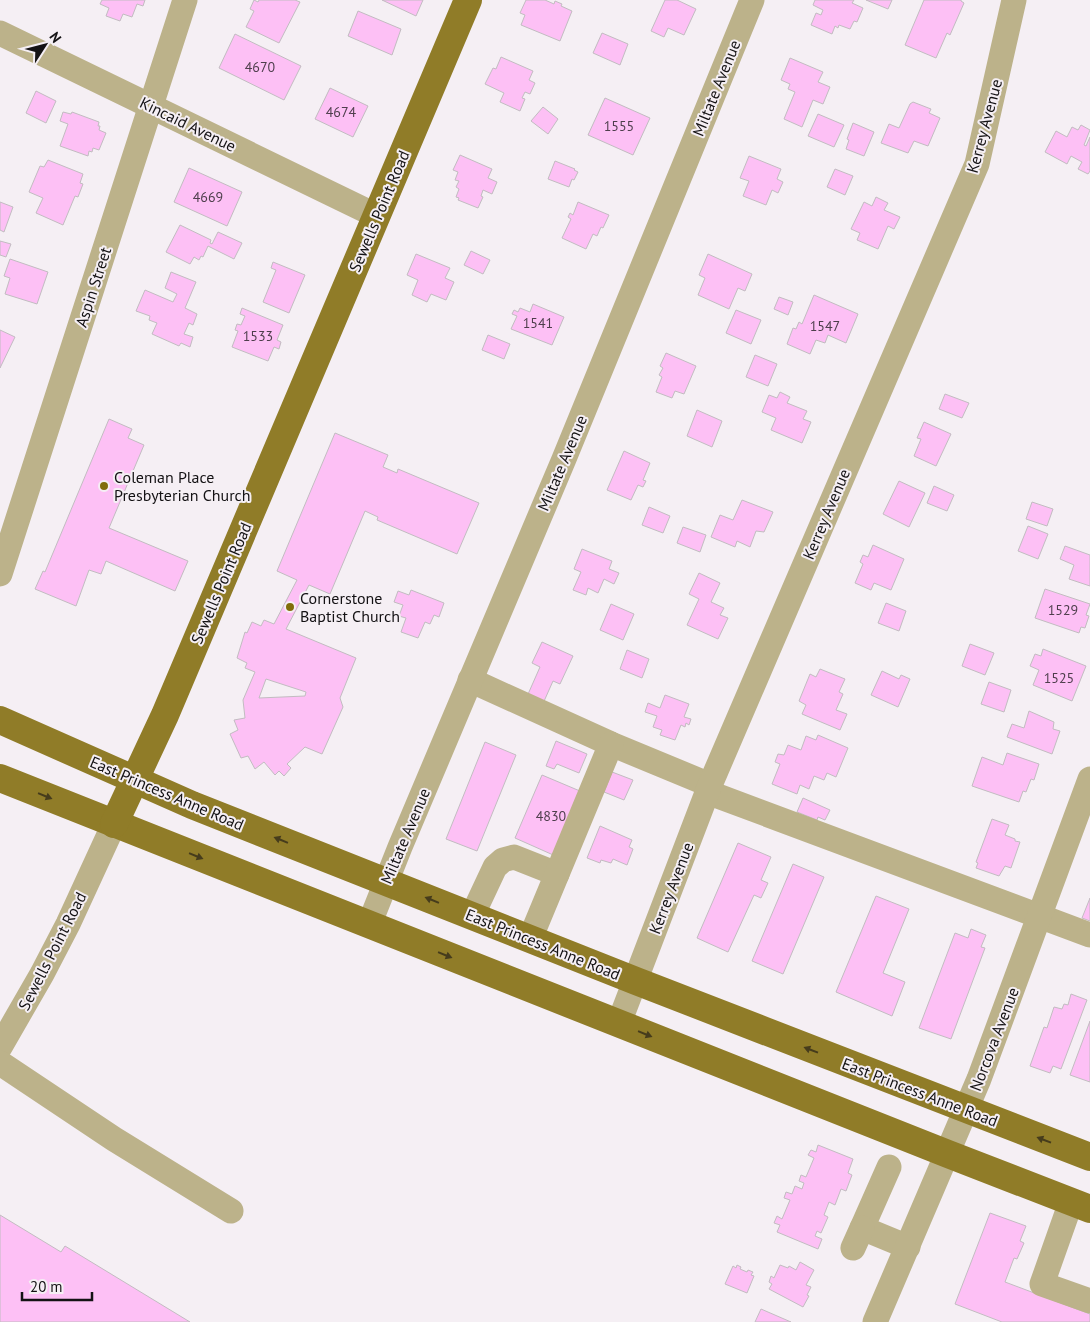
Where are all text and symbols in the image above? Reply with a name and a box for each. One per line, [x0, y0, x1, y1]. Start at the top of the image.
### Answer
north arrow [20, 20, 70, 70]
text: N [46, 28, 66, 46]
street label: Miltate Avenue [688, 37, 744, 139]
house number: 4670 [245, 58, 276, 76]
street label: Kerrey Avenue [962, 77, 1006, 175]
street label: Kincaid Avenue [137, 92, 239, 156]
house number: 4674 [326, 103, 357, 121]
house number: 1555 [604, 117, 634, 135]
street label: Sewells Point Road [344, 147, 414, 275]
house number: 4669 [193, 188, 223, 206]
street label: Aspin Street [71, 244, 116, 330]
house number: 1541 [523, 314, 553, 332]
house number: 1547 [810, 317, 840, 335]
house number: 1533 [243, 327, 273, 345]
street label: Miltate Avenue [533, 412, 591, 514]
street label: Kerrey Avenue [798, 466, 854, 562]
place label: Coleman Place Presbyterian Church [114, 467, 251, 505]
marker: Coleman Place Presbyterian Church [98, 480, 110, 492]
street label: Sewells Point Road [186, 519, 256, 647]
place label: Cornerstone Baptist Church [300, 588, 400, 626]
marker: Cornerstone Baptist Church [284, 601, 296, 613]
house number: 1529 [1048, 601, 1078, 619]
house number: 1525 [1044, 669, 1074, 687]
street label: East Princess Anne Road [87, 752, 247, 834]
street label: Miltate Avenue [376, 785, 434, 887]
one-way arrow [38, 793, 52, 801]
house number: 4830 [536, 807, 567, 825]
one-way arrow [273, 836, 288, 844]
street label: Kerrey Avenue [644, 839, 698, 937]
one-way arrow [189, 853, 203, 861]
street label: Sewells Point Road [14, 889, 90, 1013]
one-way arrow [424, 896, 439, 904]
street label: East Princess Anne Road [463, 904, 623, 984]
one-way arrow [438, 951, 453, 959]
street label: Norcova Avenue [965, 984, 1023, 1094]
one-way arrow [638, 1030, 652, 1038]
one-way arrow [804, 1045, 818, 1053]
street label: East Princess Anne Road [839, 1053, 1001, 1131]
one-way arrow [1037, 1136, 1052, 1143]
scale bar [22, 1270, 92, 1302]
text: 20 m [30, 1277, 63, 1296]

